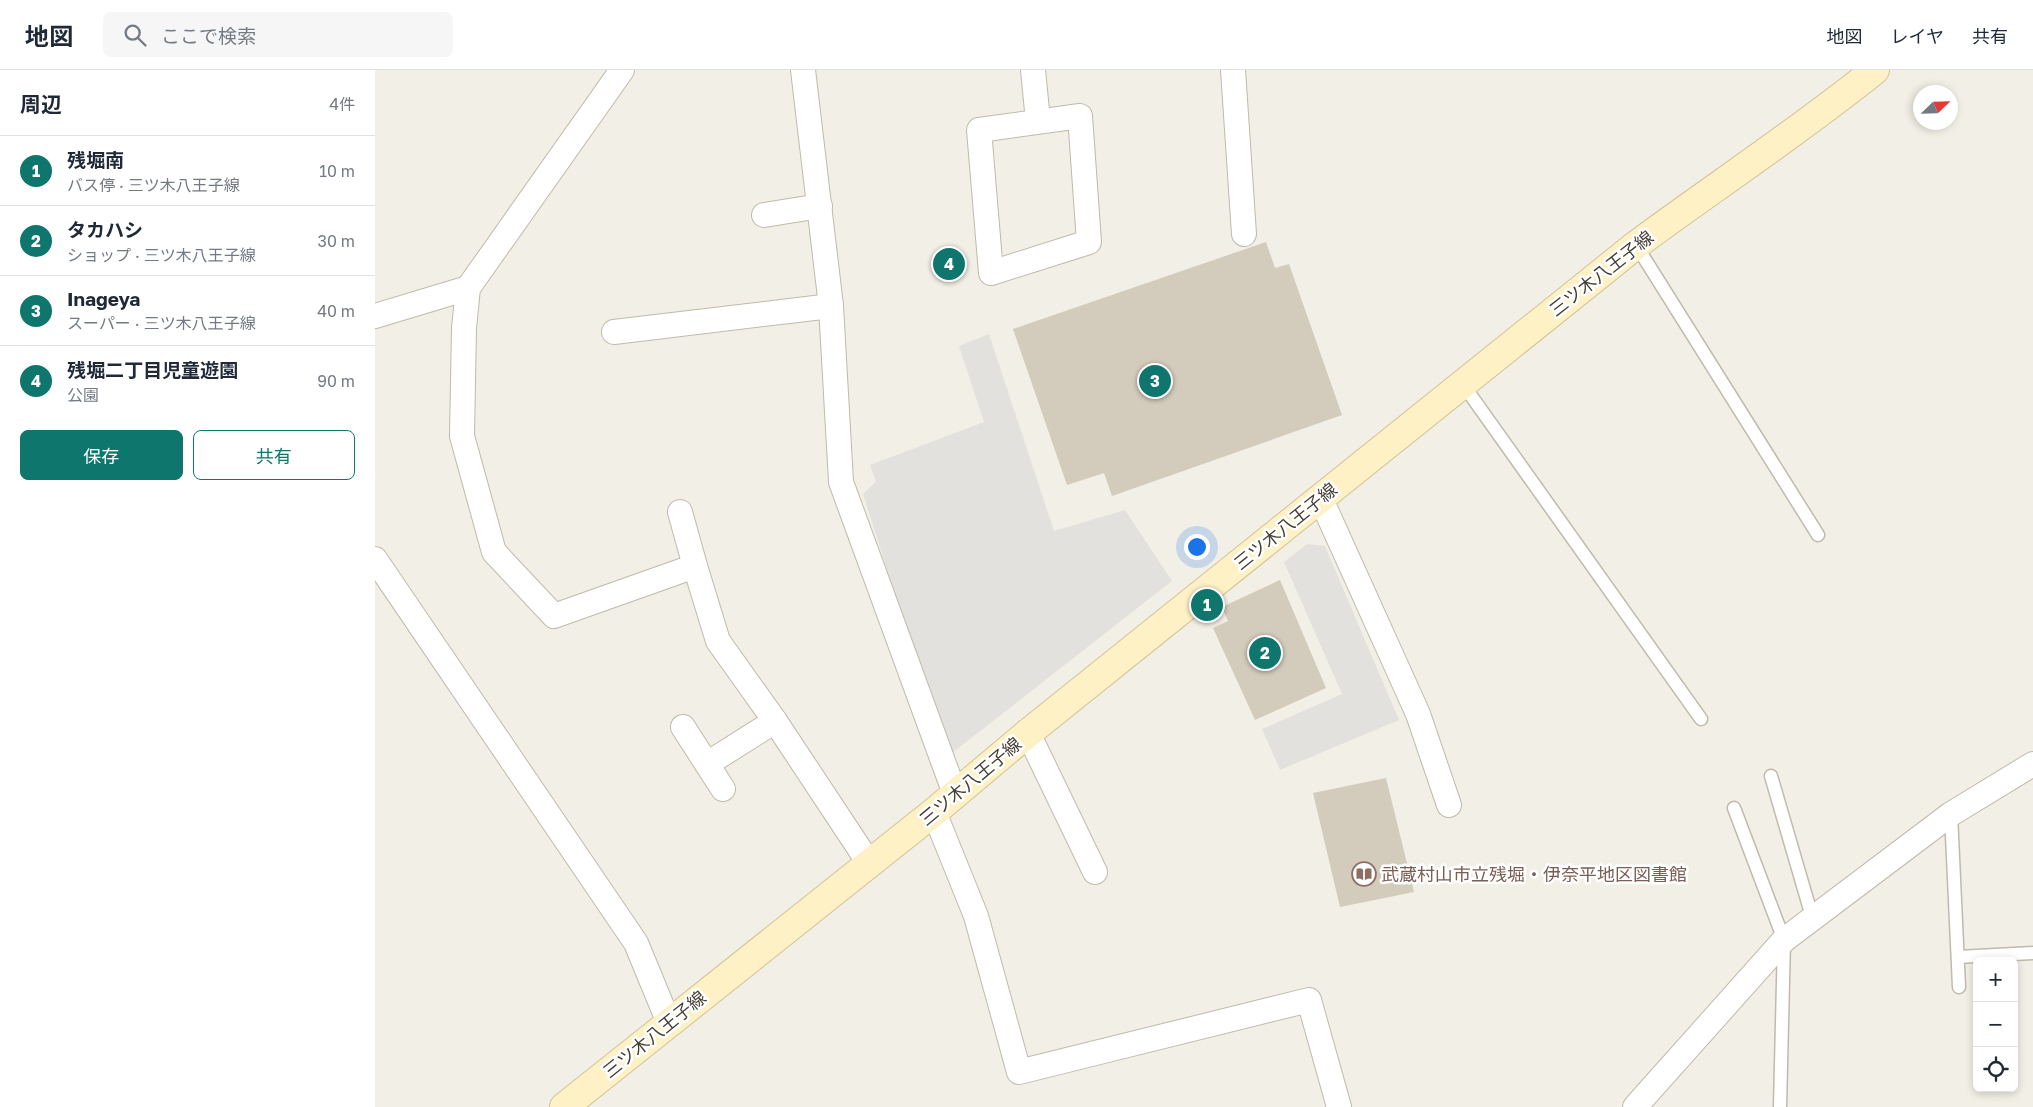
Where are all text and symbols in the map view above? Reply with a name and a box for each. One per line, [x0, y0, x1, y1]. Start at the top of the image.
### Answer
search box [103, 12, 453, 57]
text: 地図 [25, 21, 73, 50]
icon: search [121, 21, 149, 49]
text: ここで検索 [161, 24, 256, 47]
text: 地図 [1827, 25, 1863, 47]
text: レイヤ [1891, 25, 1944, 47]
text: 共有 [1972, 25, 2008, 47]
north arrow [1913, 85, 1958, 130]
text: 周辺 [20, 91, 62, 117]
text: 4件 [329, 94, 355, 114]
text: 残堀南 [67, 148, 124, 171]
text: 1 [32, 161, 40, 181]
text: 10 m [319, 161, 355, 181]
text: バス停 · 三ツ木八王子線 [67, 175, 240, 195]
text: タカハシ [67, 218, 143, 241]
street label: 三ツ木八王子線 [1545, 226, 1657, 320]
text: 2 [31, 231, 41, 251]
text: 30 m [318, 231, 355, 251]
text: ショップ · 三ツ木八王子線 [67, 245, 256, 265]
pin: 4 [933, 245, 965, 283]
text: Inageya [67, 287, 140, 310]
text: 3 [31, 301, 41, 321]
text: 40 m [317, 301, 355, 321]
text: スーパー · 三ツ木八王子線 [67, 313, 256, 333]
text: 残堀二丁目児童遊園 [67, 358, 238, 381]
pin: 3 [1139, 362, 1171, 400]
text: 4 [31, 371, 41, 391]
text: 90 m [317, 371, 355, 391]
text: 公園 [67, 385, 99, 405]
button: 保存 [20, 430, 183, 480]
button: 共有 [193, 430, 355, 480]
street label: 三ツ木八王子線 [1229, 478, 1341, 574]
your location [1184, 534, 1210, 560]
pin: 1 [1191, 586, 1223, 624]
pin: 2 [1249, 634, 1281, 672]
street label: 三ツ木八王子線 [915, 732, 1025, 830]
library icon: 武蔵村山市立残堀・伊奈平地区図書館 [1351, 861, 1377, 887]
place label: 武蔵村山市立残堀・伊奈平地区図書館 [1381, 863, 1687, 885]
map controls [1973, 957, 2018, 1092]
button: + [1973, 957, 2018, 1002]
street label: 三ツ木八王子線 [598, 986, 710, 1082]
button: − [1973, 1002, 2018, 1047]
button: locate [1973, 1047, 2018, 1092]

